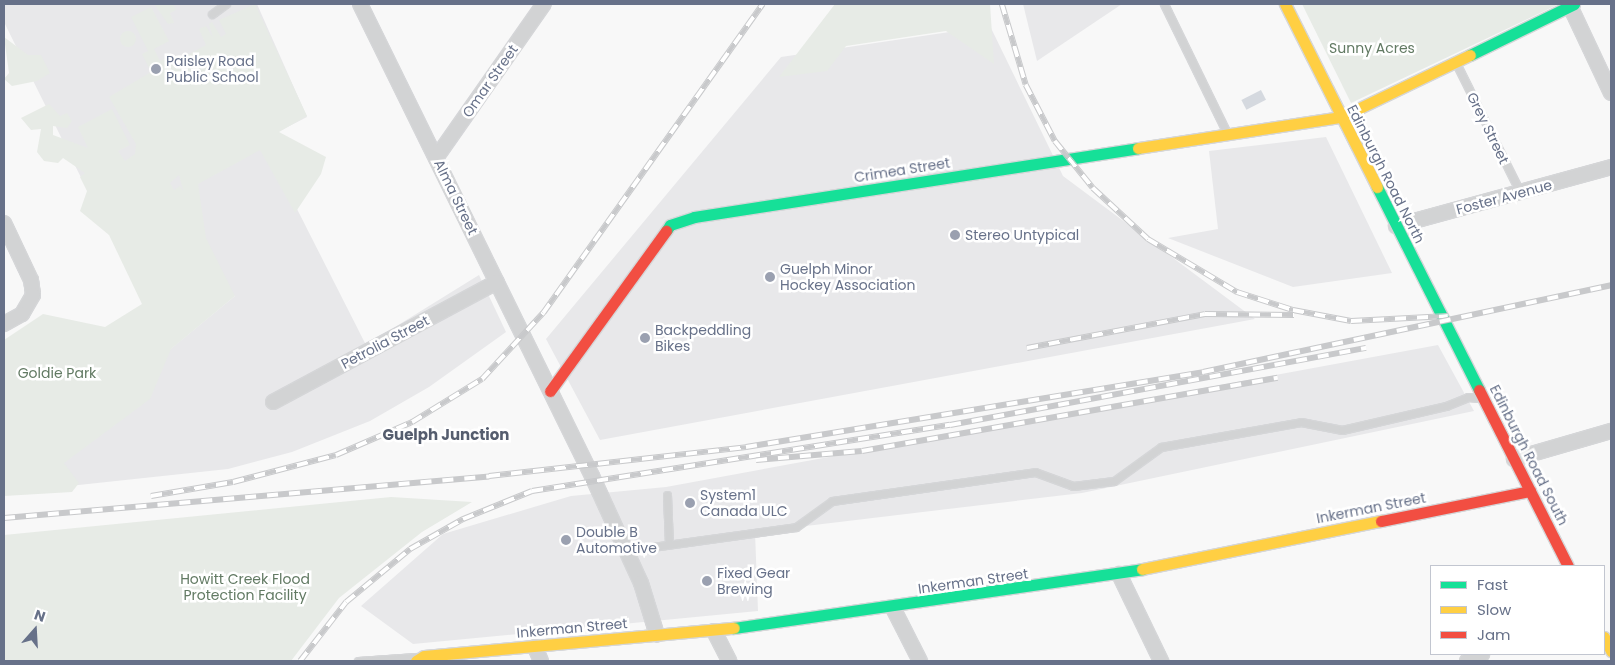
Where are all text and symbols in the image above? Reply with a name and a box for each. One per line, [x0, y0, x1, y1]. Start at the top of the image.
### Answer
park label: Sunny Acres [1329, 40, 1415, 56]
street label: Omar Street [459, 41, 521, 121]
place label: Paisley Road Public School [166, 53, 259, 85]
marker: Paisley Road Public School [150, 63, 162, 75]
street label: Grey Street [1463, 90, 1513, 166]
street label: Edinburgh Road North [1344, 102, 1428, 246]
street label: Crimea Street [853, 154, 951, 186]
street label: Alma Street [431, 157, 481, 237]
street label: Foster Avenue [1454, 176, 1554, 218]
place label: Stereo Untypical [965, 227, 1079, 243]
marker: Stereo Untypical [949, 229, 961, 241]
place label: Guelph Minor Hockey Association [780, 261, 916, 294]
marker: Guelph Minor Hockey Association [764, 271, 776, 283]
street label: Petrolia Street [338, 312, 432, 372]
place label: Backpeddling Bikes [655, 322, 751, 354]
marker: Backpeddling Bikes [639, 332, 651, 344]
park label: Goldie Park [18, 365, 96, 381]
street label: Edinburgh Road South [1486, 382, 1572, 528]
district label: Guelph Junction [383, 426, 509, 444]
place label: System1 Canada ULC [700, 487, 788, 520]
street label: Inkerman Street [1315, 489, 1427, 527]
marker: System1 Canada ULC [684, 497, 696, 509]
place label: Double B Automotive [576, 524, 657, 556]
marker: Double B Automotive [560, 534, 572, 546]
place label: Fixed Gear Brewing [717, 565, 790, 598]
street label: Inkerman Street [917, 565, 1029, 597]
legend [1430, 565, 1605, 655]
park label: Howitt Creek Flood Protection Facility [180, 571, 310, 604]
text: Fast [1477, 574, 1508, 595]
marker: Fixed Gear Brewing [701, 575, 713, 587]
text: Slow [1477, 599, 1511, 620]
north arrow [10, 605, 60, 655]
text: N [32, 605, 48, 627]
street label: Inkerman Street [516, 615, 628, 641]
text: Jam [1477, 624, 1511, 645]

